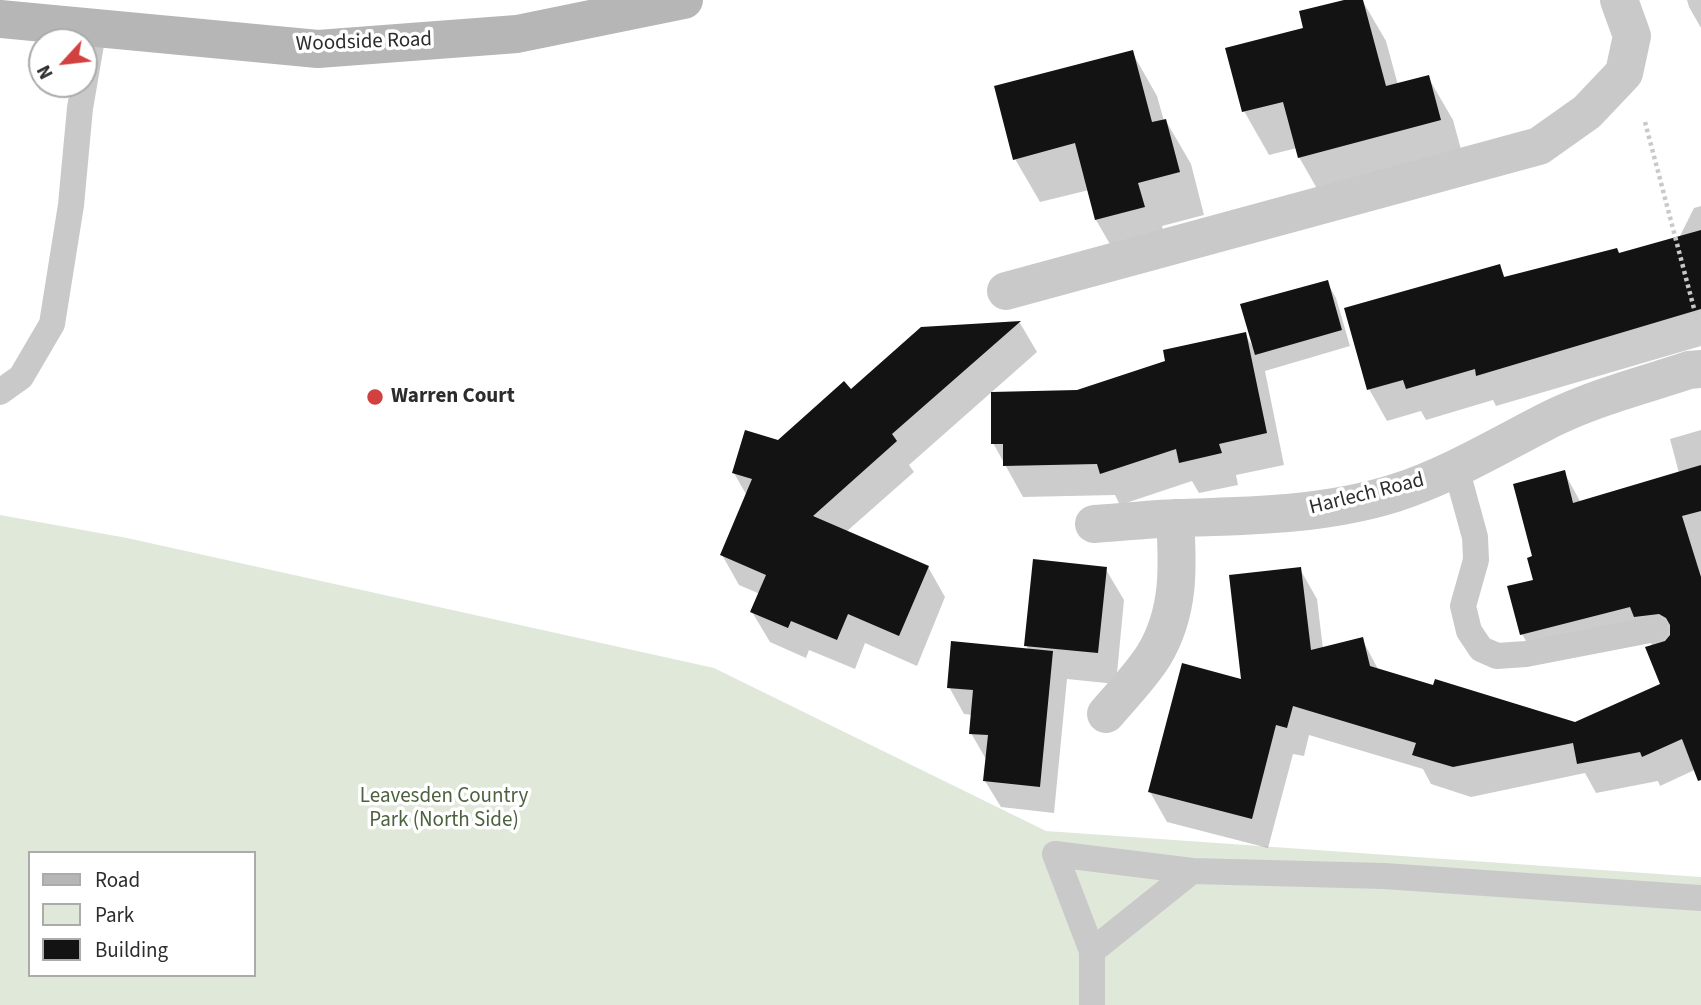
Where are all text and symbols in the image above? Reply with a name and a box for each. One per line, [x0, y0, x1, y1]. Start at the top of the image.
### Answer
north arrow [28, 28, 98, 98]
street label: Woodside Road [295, 28, 433, 58]
text: N [31, 60, 61, 84]
place label: Warren Court [391, 384, 515, 410]
marker: Warren Court [365, 387, 385, 407]
street label: Harlech Road [1307, 469, 1427, 521]
park label: Leavesden Country Park (North Side) [360, 784, 528, 834]
legend [28, 851, 256, 977]
text: Road [95, 865, 140, 895]
text: Park [95, 900, 134, 930]
text: Building [95, 935, 168, 965]

